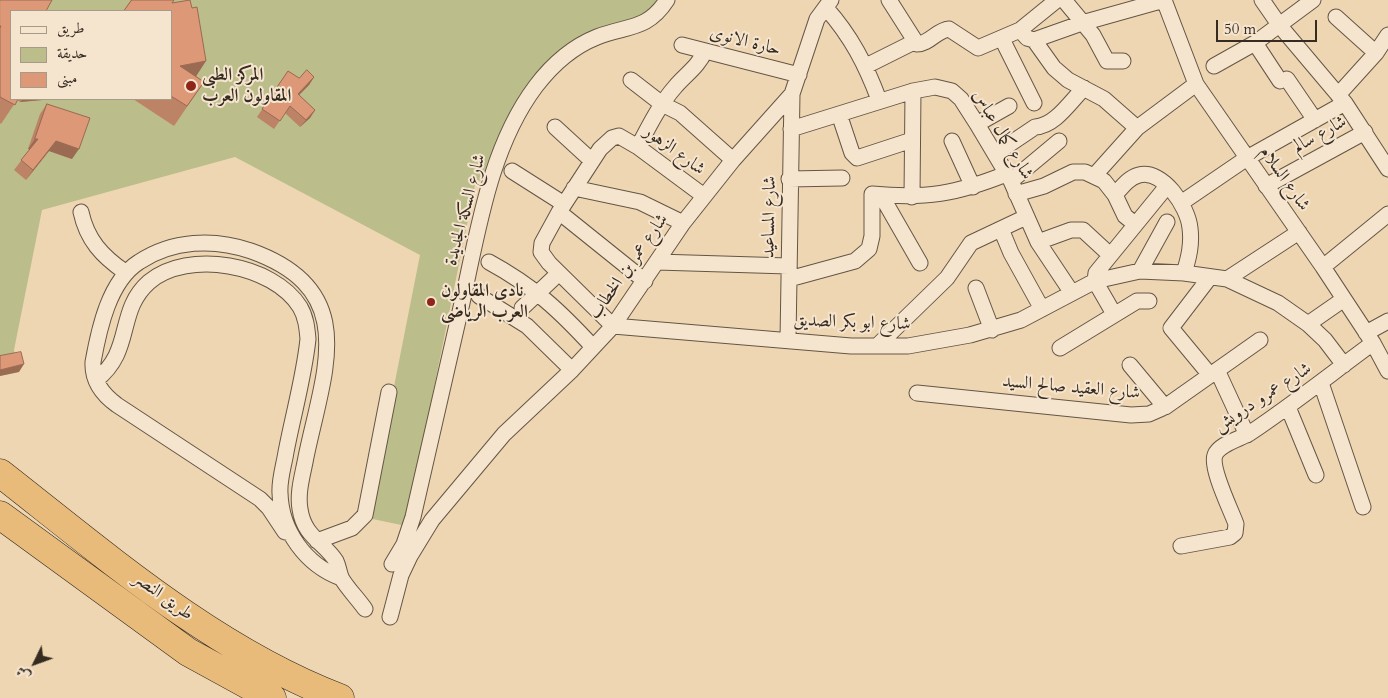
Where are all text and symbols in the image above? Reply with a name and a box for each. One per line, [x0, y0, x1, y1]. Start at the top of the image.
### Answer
legend [10, 10, 172, 100]
scale bar [1218, 10, 1319, 42]
text: طريق [57, 18, 84, 38]
text: 50 m [1224, 19, 1256, 39]
street label: حارة الانوى [707, 23, 783, 61]
text: حديقة [57, 43, 87, 63]
place label: المركز الطبى المقاولون العرب [202, 65, 291, 108]
text: مبنى [57, 68, 77, 88]
marker: المركز الطبى المقاولون العرب [184, 79, 198, 93]
street label: شارع كمال عباس [967, 86, 1037, 184]
street label: شارع سالم [1289, 111, 1351, 159]
street label: شارع الزهور [639, 121, 709, 181]
street label: شارع السلام [1254, 143, 1314, 215]
street label: شارع السكة الجديدة [441, 152, 491, 268]
street label: شارع المساعيد [758, 176, 782, 258]
street label: شارع عمر بن الخطاب [585, 210, 673, 324]
place label: نادى المقاولون العرب الرياضى [441, 281, 528, 324]
marker: نادى المقاولون العرب الرياضى [425, 296, 437, 308]
street label: شارع ابو بكر الصديق [793, 310, 911, 336]
street label: شارع عمرو درويش [1210, 358, 1316, 438]
street label: شارع العقيد صالح السيد [1001, 371, 1141, 405]
street label: طريق النصر [129, 568, 197, 626]
north arrow [10, 638, 60, 688]
text: ش [12, 662, 35, 685]

